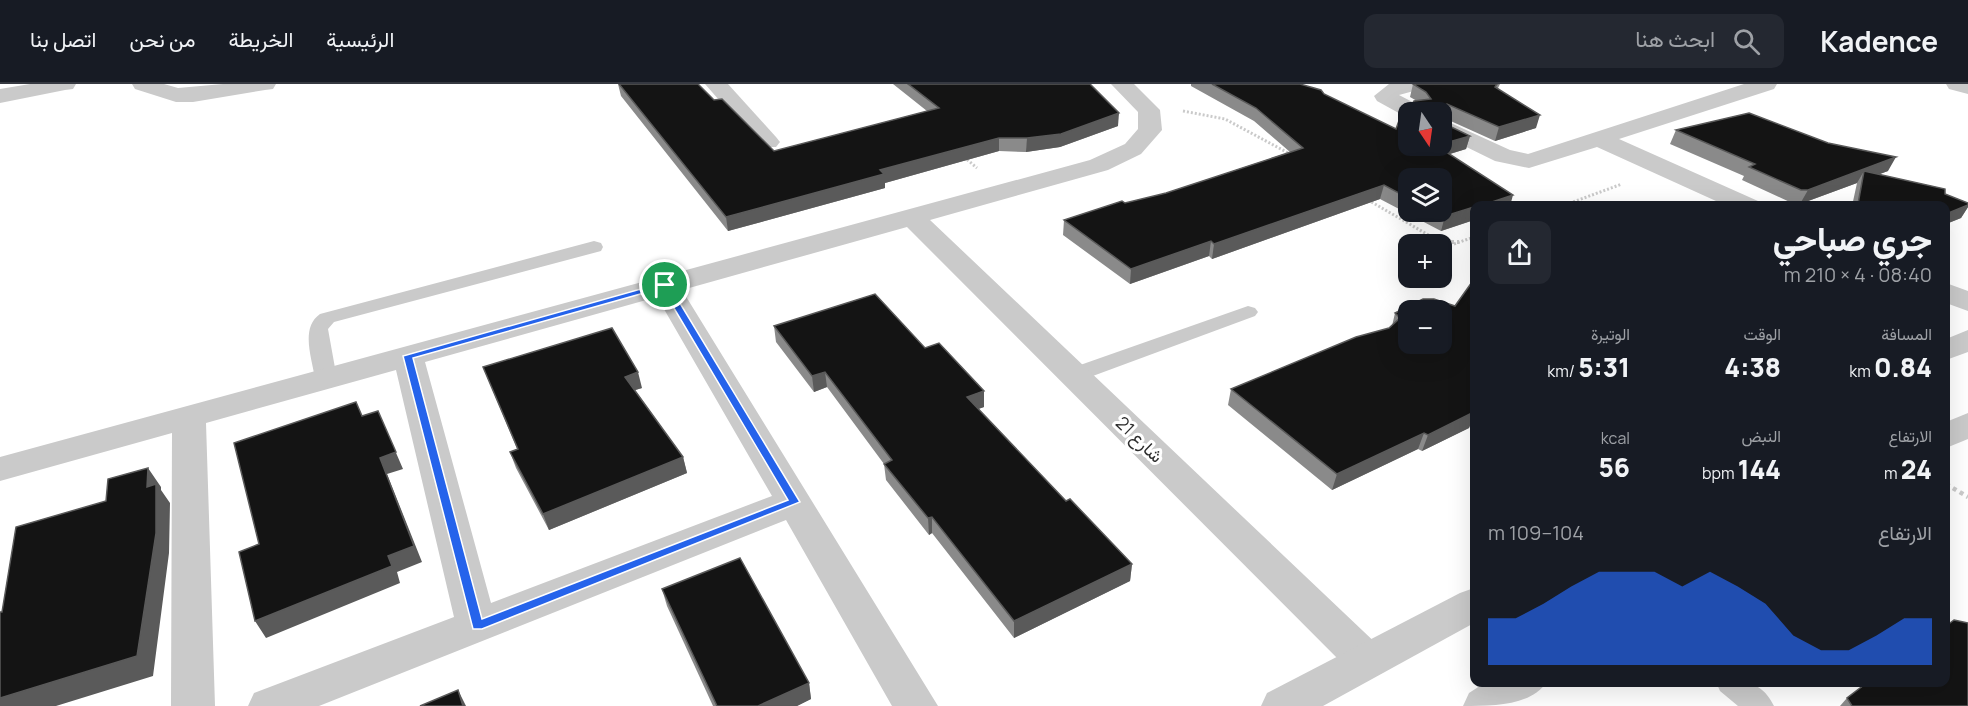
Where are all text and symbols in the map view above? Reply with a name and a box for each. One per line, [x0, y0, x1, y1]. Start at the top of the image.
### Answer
search box [1364, 14, 1784, 68]
text: Kadence [1820, 22, 1938, 60]
text: ابحث هنا [1635, 24, 1715, 54]
text: اتصل بنا [30, 25, 96, 53]
text: من نحن [129, 25, 195, 53]
text: الخريطة [228, 25, 293, 53]
text: الرئيسية [326, 25, 394, 53]
icon: search [1730, 25, 1763, 58]
north arrow [1398, 102, 1452, 156]
map controls [1398, 102, 1452, 354]
button: layers [1398, 168, 1452, 222]
text: جري صباحي [1773, 216, 1932, 261]
button: share [1488, 221, 1551, 284]
button: + [1398, 234, 1452, 288]
pin [639, 259, 690, 310]
text: 08:40 · 4 × 210 m [1784, 261, 1932, 288]
icon: arrive [648, 268, 681, 301]
button: − [1398, 300, 1452, 354]
text: الوتيرة [1591, 323, 1630, 345]
text: الوقت [1743, 323, 1781, 345]
text: المسافة [1881, 323, 1932, 345]
text: 5:31 [1578, 349, 1630, 385]
text: 4:38 [1724, 349, 1781, 385]
text: 0.84 [1874, 349, 1932, 385]
text: /km [1547, 360, 1578, 382]
text: km [1849, 360, 1874, 382]
street label: شارع 21 [1110, 411, 1169, 468]
text: النبض [1741, 425, 1781, 447]
text: الارتفاع [1889, 425, 1932, 447]
text: kcal [1601, 427, 1630, 449]
text: 56 [1599, 449, 1630, 485]
text: 144 [1738, 451, 1781, 487]
text: 24 [1901, 451, 1932, 487]
text: bpm [1702, 462, 1738, 484]
text: m [1884, 462, 1901, 484]
text: 104–109 m [1488, 519, 1584, 546]
text: الارتفاع [1878, 519, 1932, 546]

